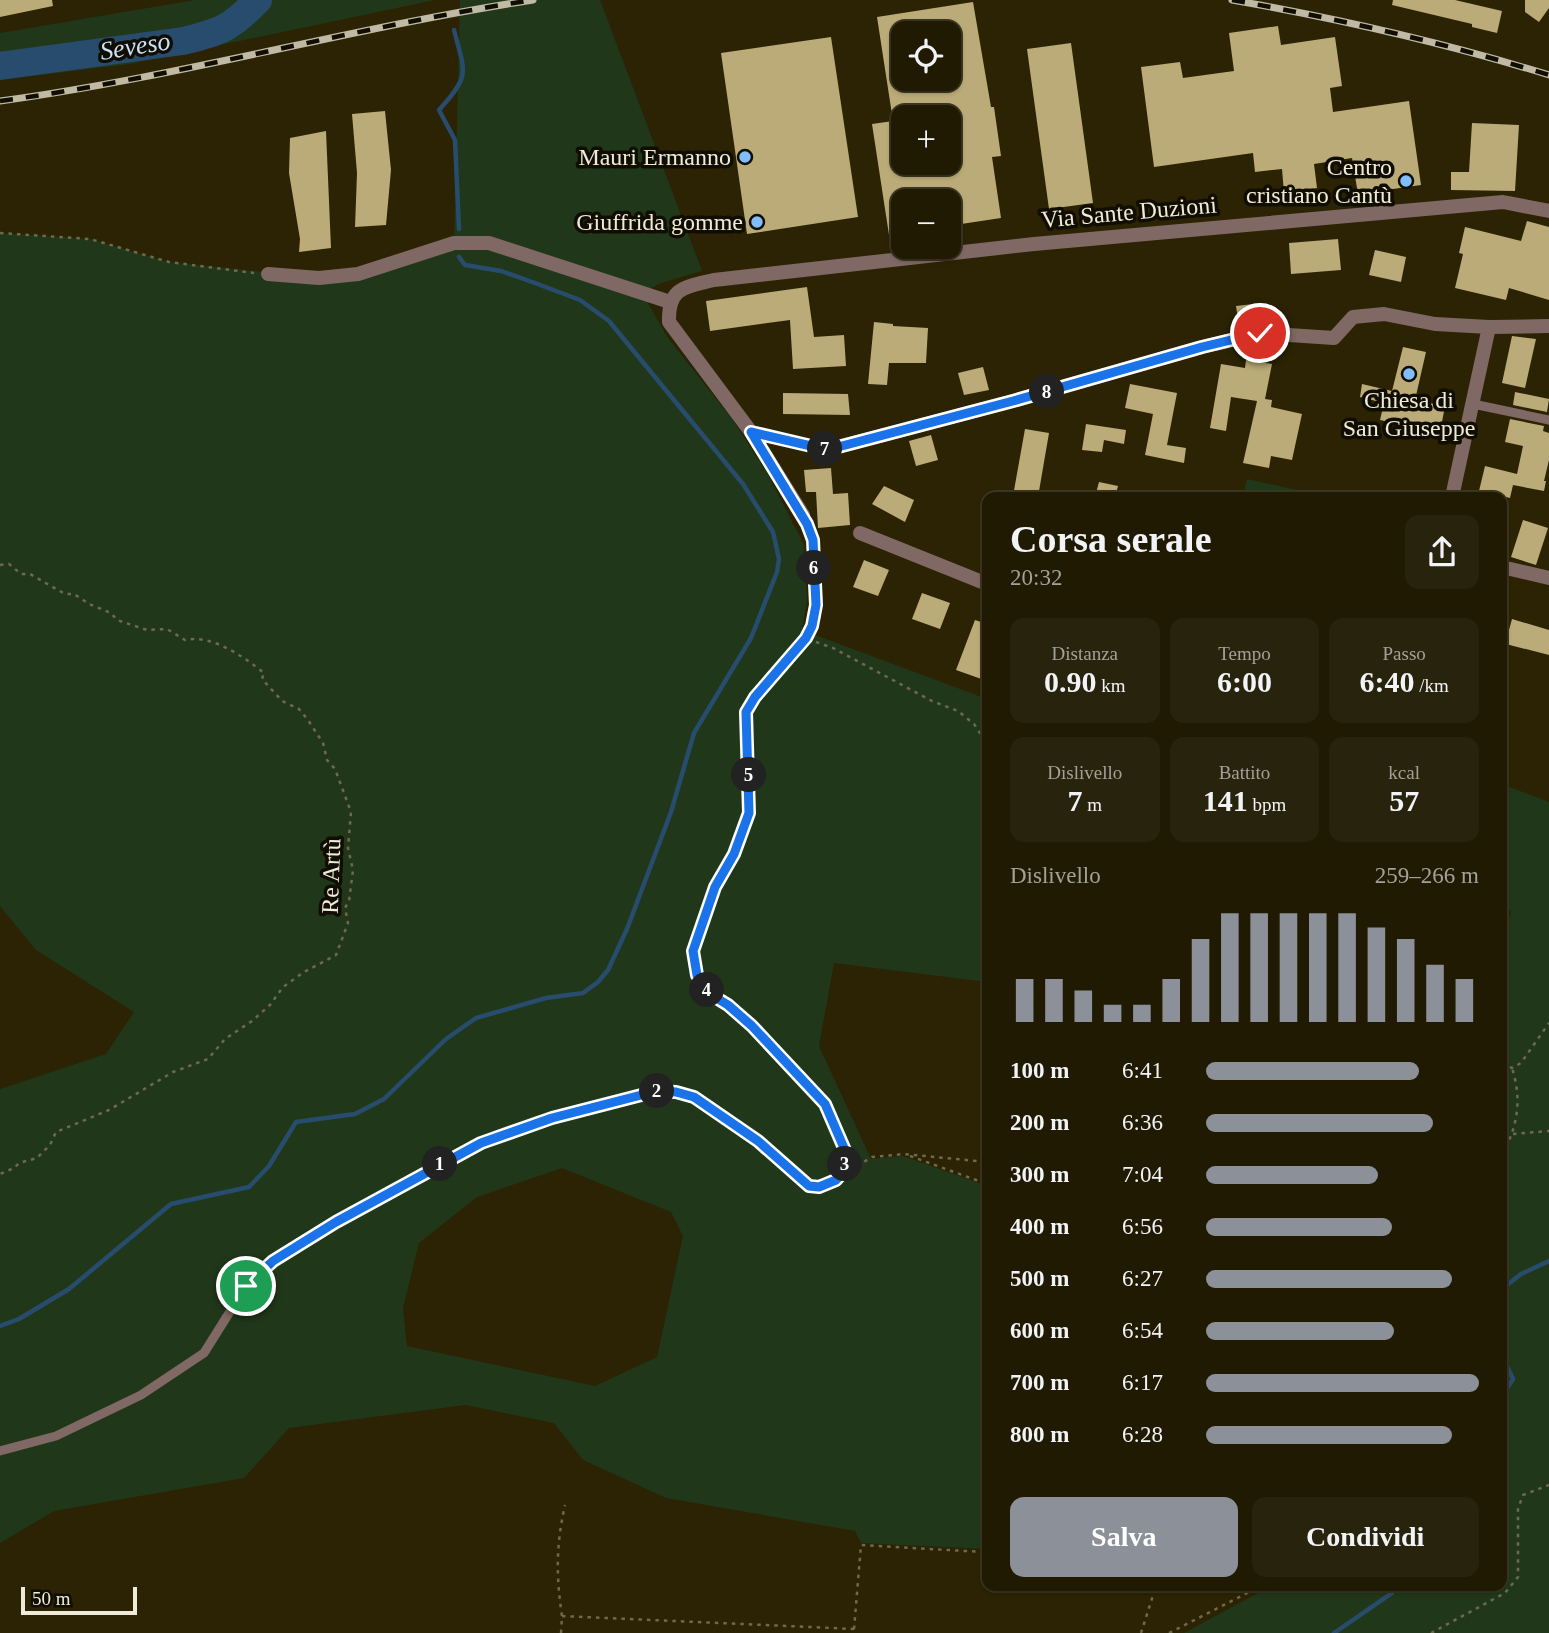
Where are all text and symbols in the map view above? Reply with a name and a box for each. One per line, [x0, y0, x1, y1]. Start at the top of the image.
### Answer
map controls [891, 21, 961, 259]
button: locate [891, 21, 961, 91]
water label: Seveso [98, 26, 172, 66]
button: + [891, 105, 961, 175]
place label: Mauri Ermanno [578, 144, 731, 170]
marker: Mauri Ermanno [737, 149, 753, 165]
place label: Centro cristiano Cantù [1246, 154, 1392, 208]
marker: Centro cristiano Cantù [1398, 173, 1414, 189]
button: − [891, 189, 961, 259]
street label: Via Sante Duzioni [1040, 191, 1218, 233]
place label: Giuffrida gomme [576, 209, 743, 235]
marker: Giuffrida gomme [749, 214, 765, 230]
pin [1230, 303, 1290, 363]
icon: check [1241, 314, 1279, 352]
marker: Chiesa di San Giuseppe [1401, 366, 1417, 382]
pin: 8 [1030, 374, 1064, 410]
text: 8 [1042, 381, 1051, 402]
place label: Chiesa di San Giuseppe [1343, 387, 1475, 441]
pin: 7 [808, 432, 842, 466]
text: 7 [820, 438, 829, 459]
button: share [1405, 515, 1479, 589]
text: Corsa serale [1010, 518, 1212, 560]
pin: 6 [796, 550, 832, 586]
text: 6 [809, 557, 818, 578]
text: 20:32 [1010, 565, 1062, 590]
text: Distanza [1052, 643, 1118, 664]
text: Tempo [1218, 643, 1271, 664]
text: Passo [1383, 643, 1426, 664]
text: 0.90 [1044, 665, 1097, 698]
text: 6:00 [1217, 665, 1272, 698]
text: 6:40 [1360, 665, 1415, 698]
text: km [1097, 675, 1126, 696]
text: /km [1415, 675, 1449, 696]
pin: 5 [732, 758, 766, 792]
text: Dislivello [1047, 762, 1122, 783]
text: Battito [1219, 762, 1270, 783]
text: kcal [1388, 762, 1420, 783]
text: 5 [744, 764, 753, 785]
text: 7 [1068, 784, 1083, 817]
text: 141 [1203, 784, 1248, 817]
text: 57 [1389, 784, 1419, 817]
text: m [1083, 794, 1102, 815]
text: bpm [1248, 794, 1286, 815]
street label: Re Artù [317, 838, 345, 914]
text: Dislivello [1010, 863, 1101, 888]
text: 259–266 m [1375, 863, 1479, 888]
pin: 4 [690, 972, 724, 1007]
text: 4 [702, 979, 711, 1000]
text: 100 m [1010, 1058, 1069, 1083]
text: 6:41 [1122, 1058, 1163, 1083]
pin: 2 [640, 1074, 674, 1108]
text: 2 [652, 1080, 661, 1101]
text: 200 m [1010, 1110, 1069, 1135]
text: 6:36 [1122, 1110, 1163, 1135]
pin: 1 [422, 1146, 458, 1182]
pin: 3 [828, 1146, 862, 1182]
text: 1 [435, 1153, 444, 1174]
text: 3 [840, 1153, 849, 1174]
text: 300 m [1010, 1162, 1069, 1187]
text: 7:04 [1122, 1162, 1163, 1187]
text: 400 m [1010, 1214, 1069, 1239]
text: 6:56 [1122, 1214, 1163, 1239]
pin [216, 1256, 276, 1316]
text: 500 m [1010, 1266, 1069, 1291]
text: 6:27 [1122, 1266, 1163, 1291]
icon: arrive [227, 1267, 265, 1305]
text: 600 m [1010, 1318, 1069, 1343]
text: 6:54 [1122, 1318, 1163, 1343]
text: 700 m [1010, 1370, 1069, 1395]
text: 6:17 [1122, 1370, 1163, 1395]
text: 800 m [1010, 1422, 1069, 1447]
text: 6:28 [1122, 1422, 1163, 1447]
button: Salva [1010, 1497, 1238, 1577]
button: Condividi [1252, 1497, 1479, 1577]
scale bar [21, 1584, 136, 1616]
text: 50 m [32, 1588, 71, 1609]

